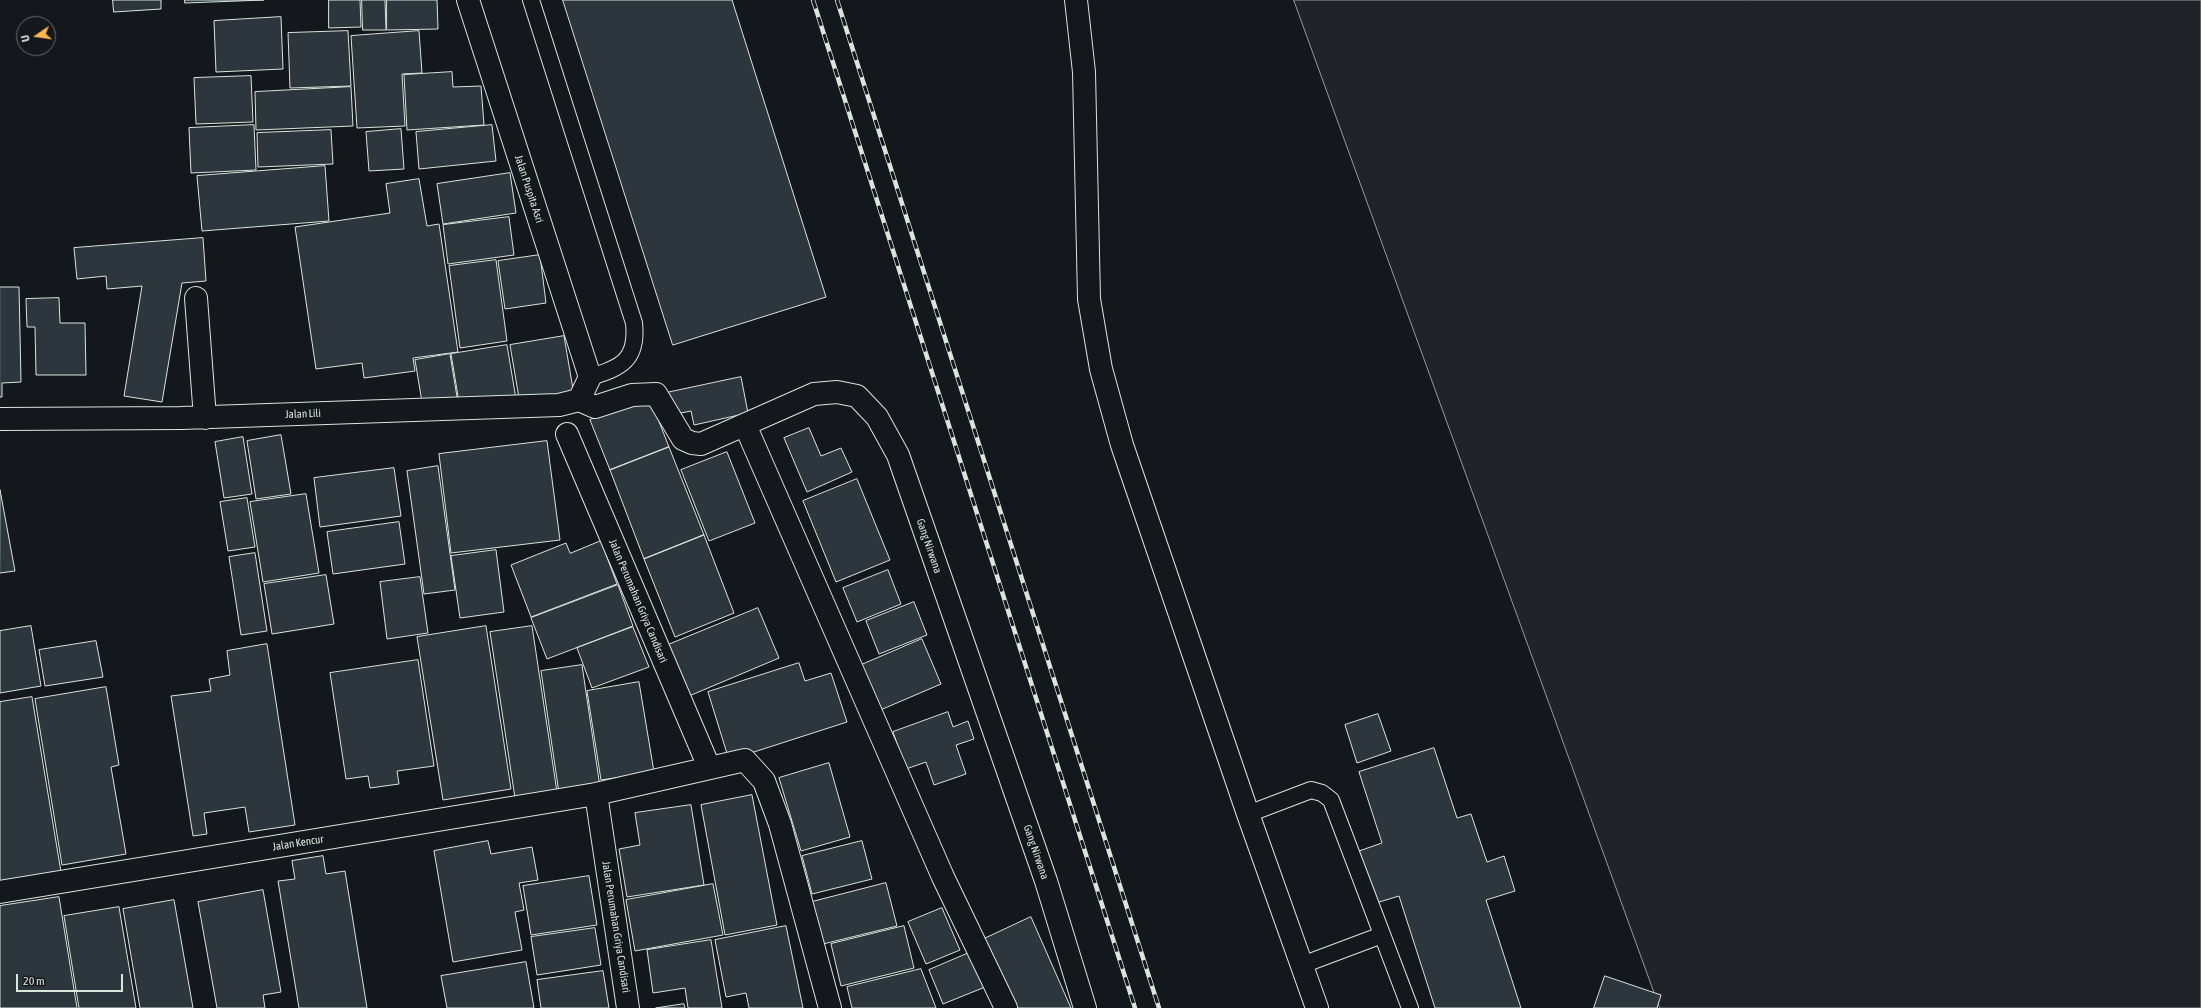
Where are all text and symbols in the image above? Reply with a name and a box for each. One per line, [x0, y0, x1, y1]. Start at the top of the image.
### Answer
north arrow [16, 16, 56, 56]
text: U [19, 34, 32, 43]
street label: Jalan Puspita Asri [512, 153, 546, 225]
street label: Jalan Lili [285, 407, 321, 421]
street label: Gang Nirwana [914, 517, 944, 575]
street label: Jalan Perumahan Griya Candisari [606, 537, 670, 665]
street label: Gang Nirwana [1021, 823, 1051, 881]
street label: Jalan Kencur [271, 832, 325, 854]
street label: Jalan Perumahan Griya Candisari [599, 860, 633, 994]
scale bar [18, 966, 125, 992]
text: 20 m [23, 974, 45, 988]

